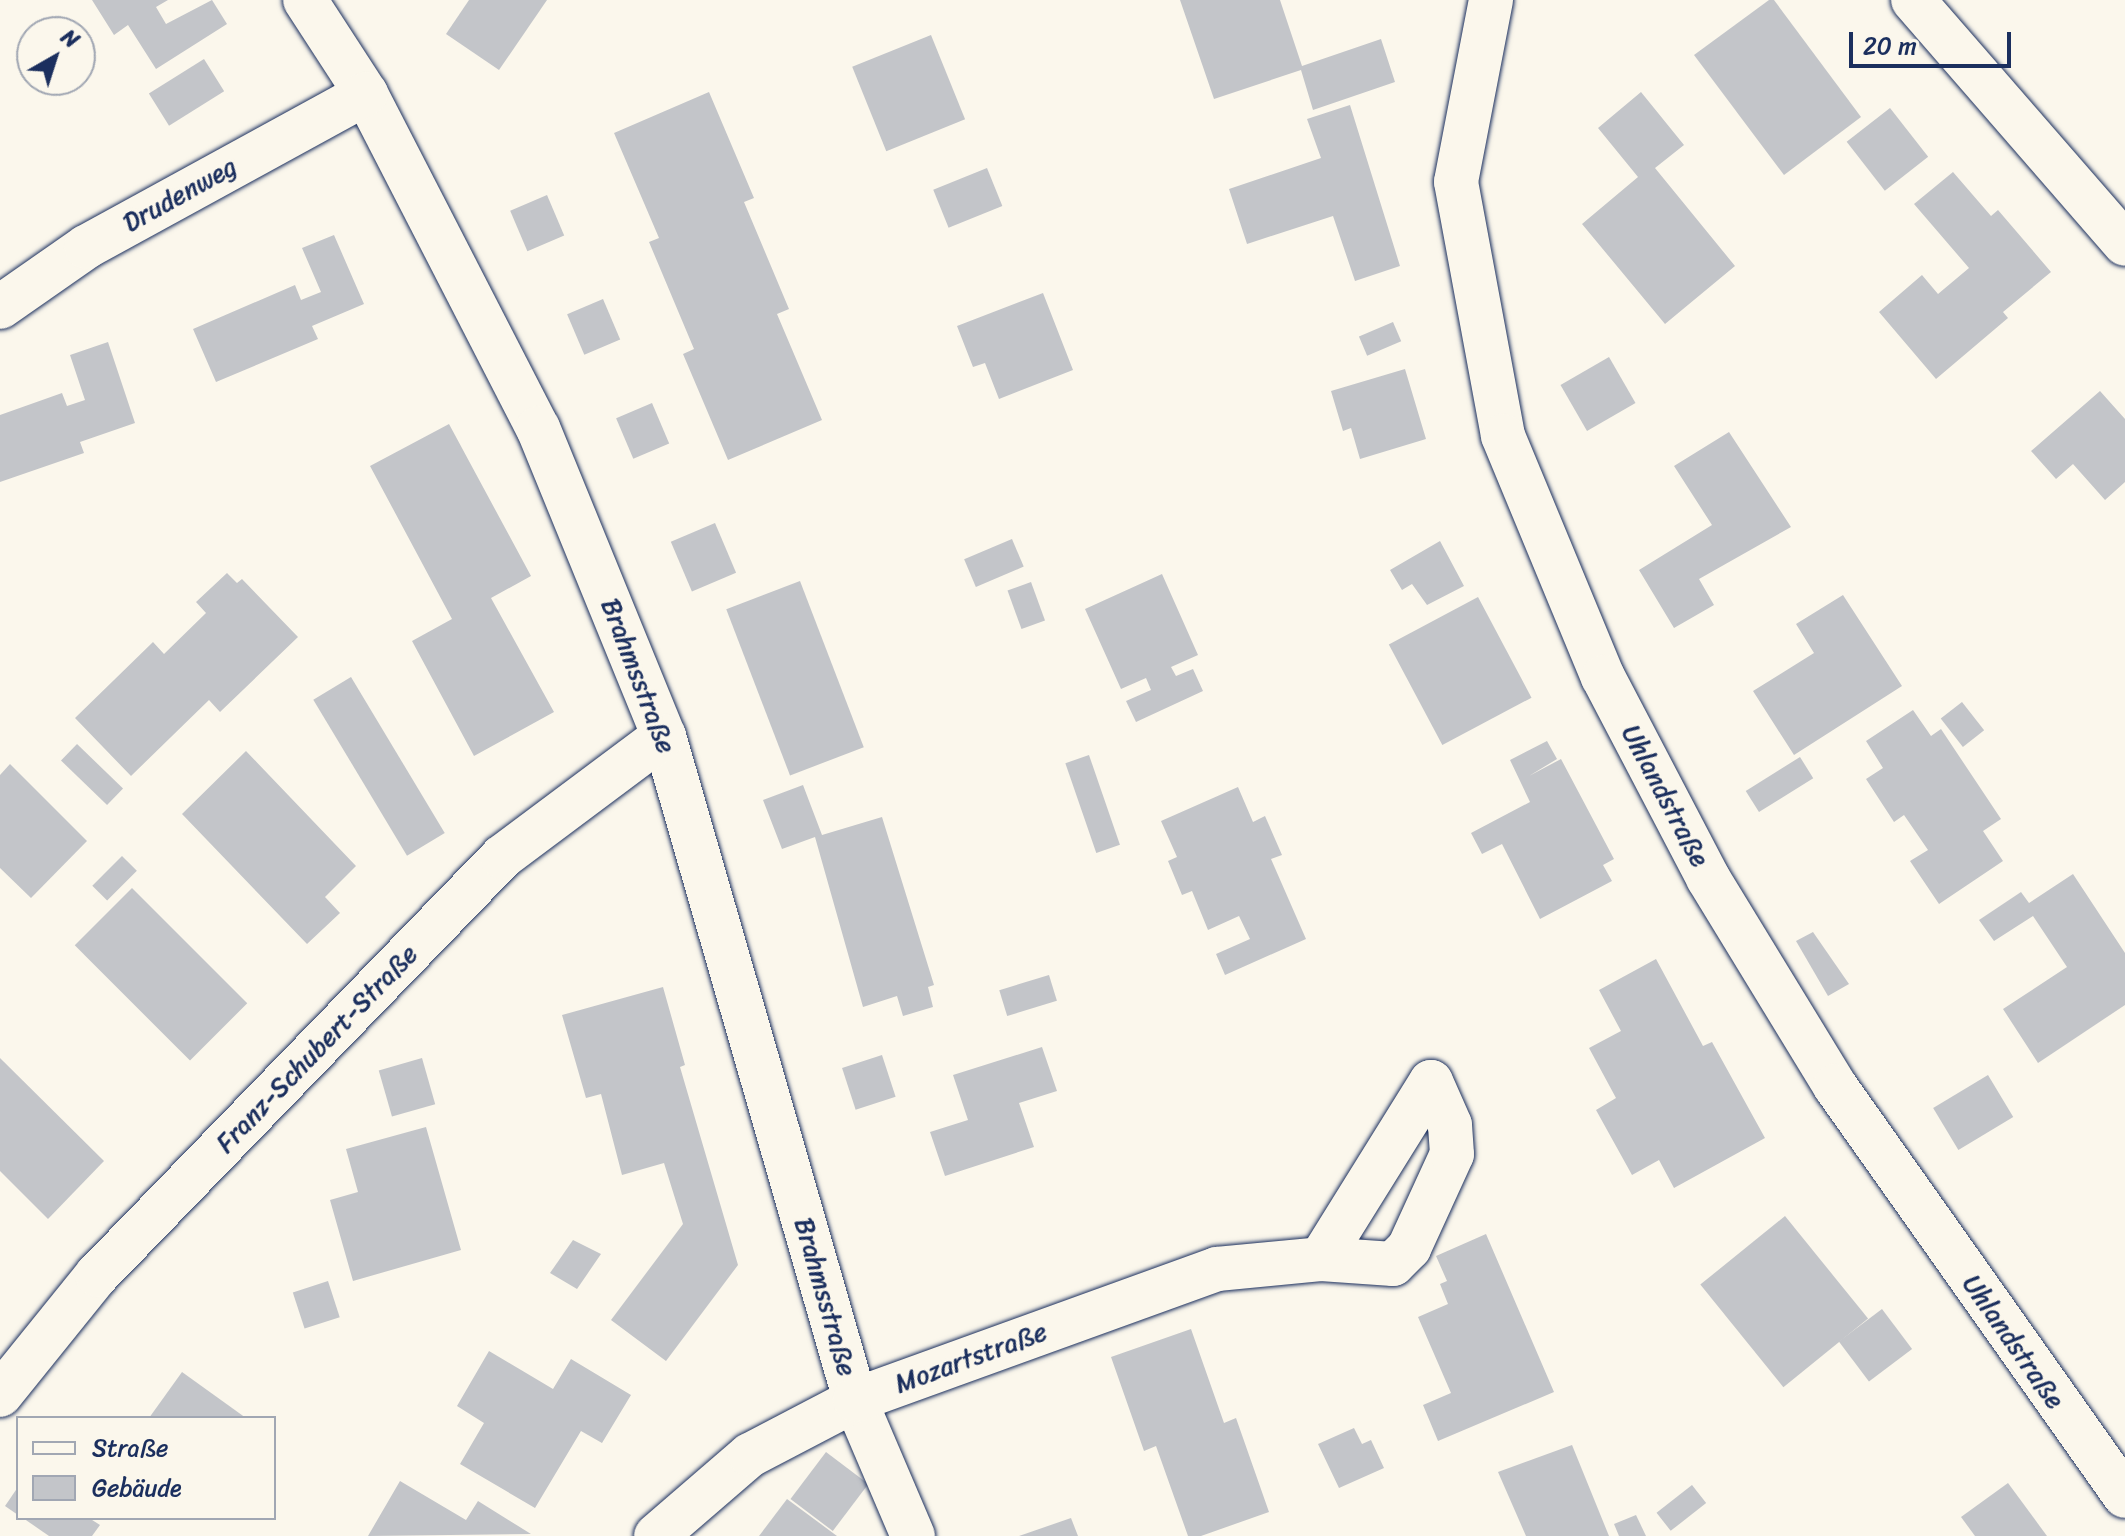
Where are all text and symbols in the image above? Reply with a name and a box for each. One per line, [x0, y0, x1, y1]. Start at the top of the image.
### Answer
north arrow [16, 16, 96, 96]
scale bar [1853, 16, 2015, 66]
text: N [52, 19, 88, 58]
text: 20 m [1863, 25, 1917, 67]
street label: Drudenweg [118, 151, 242, 239]
street label: Brahmsstraße [594, 594, 682, 758]
street label: Uhlandstraße [1615, 720, 1715, 872]
street label: Franz-Schubert-Straße [210, 939, 424, 1159]
street label: Brahmsstraße [788, 1214, 862, 1380]
street label: Uhlandstraße [1956, 1269, 2070, 1415]
street label: Mozartstraße [891, 1316, 1051, 1400]
legend [16, 1416, 276, 1520]
text: Straße [92, 1427, 168, 1469]
text: Gebäude [92, 1467, 182, 1509]

